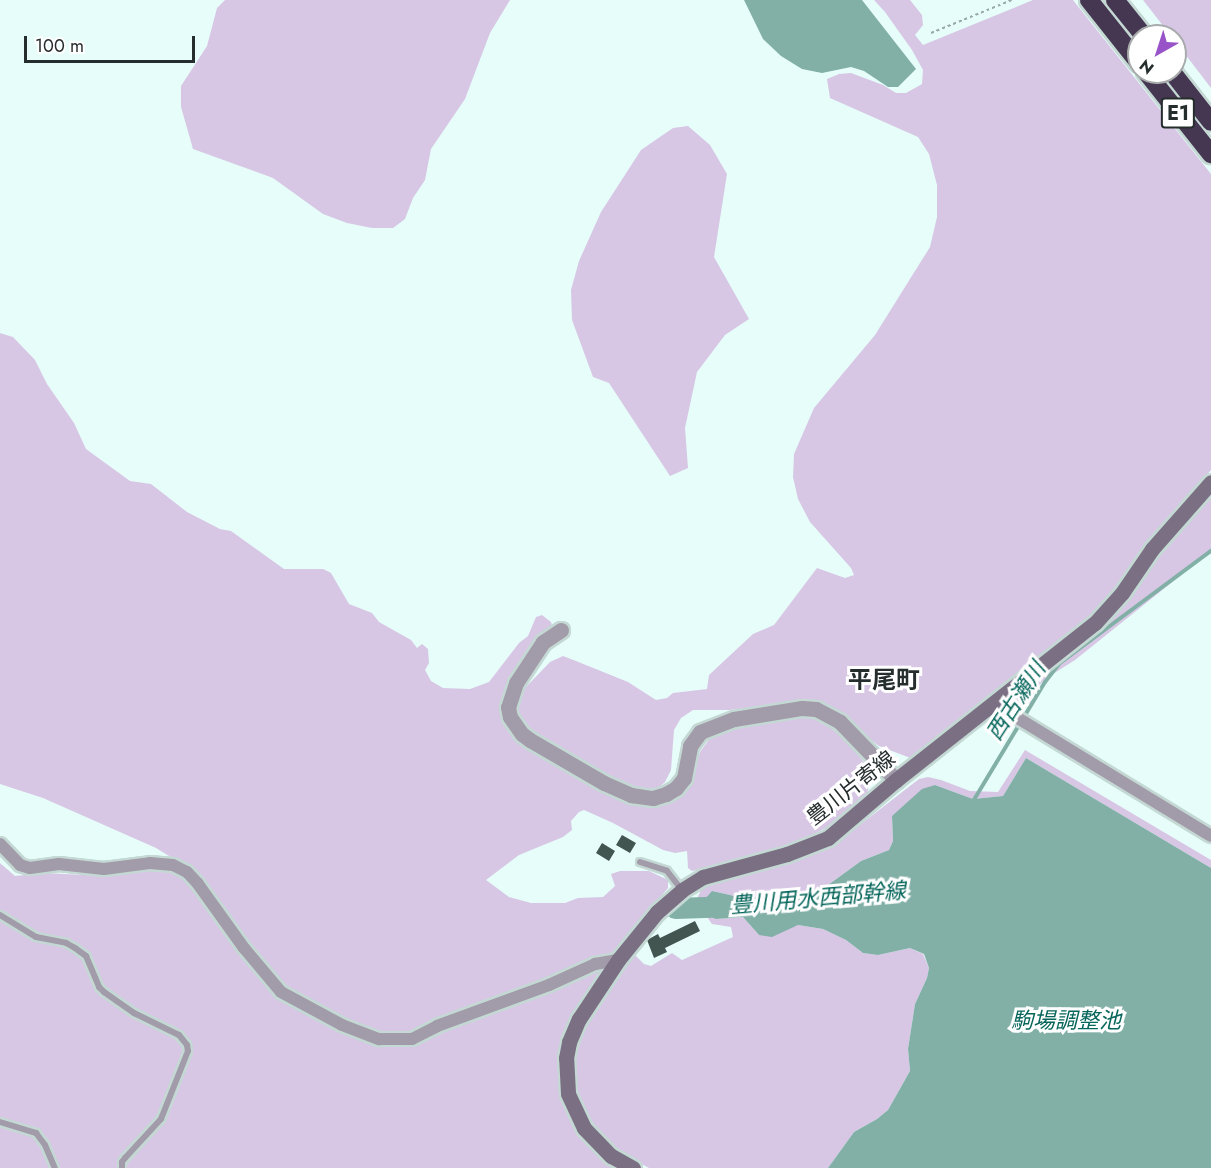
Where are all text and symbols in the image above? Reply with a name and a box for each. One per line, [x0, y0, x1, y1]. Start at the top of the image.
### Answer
scale bar [27, 24, 198, 62]
north arrow [1127, 24, 1187, 84]
text: 100 m [35, 33, 84, 59]
text: N [1134, 54, 1159, 80]
road number: E1 [1160, 96, 1196, 130]
water label: 西古瀬川 [981, 657, 1051, 745]
district label: 平尾町 [848, 666, 920, 694]
street label: 豊川片寄線 [802, 746, 900, 830]
water label: 豊川用水西部幹線 [729, 877, 907, 919]
water label: 駒場調整池 [1011, 1008, 1121, 1034]

